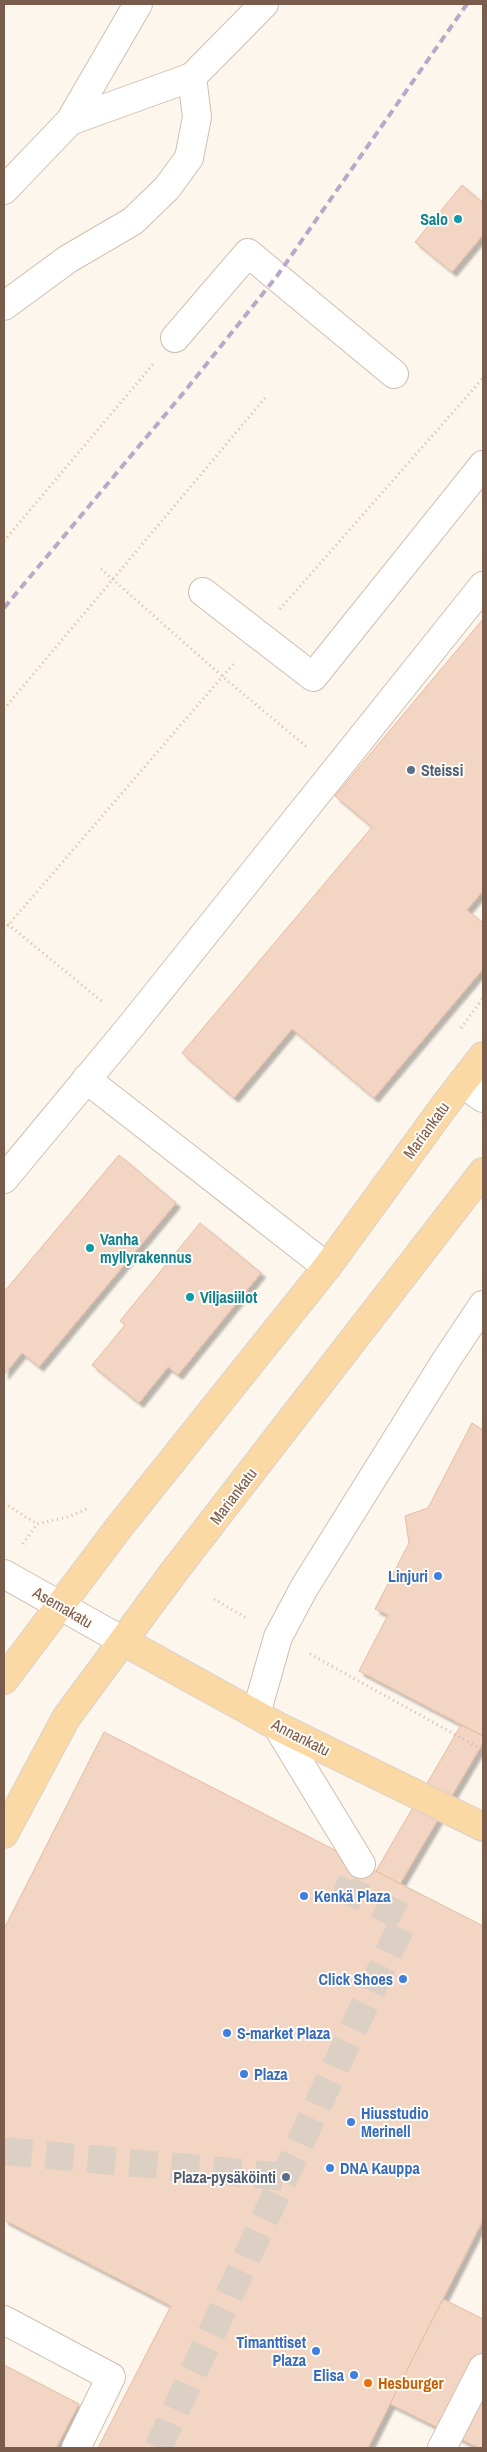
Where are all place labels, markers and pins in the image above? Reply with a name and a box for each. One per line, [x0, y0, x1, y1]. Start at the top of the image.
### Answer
place label: Salo [420, 208, 448, 230]
marker: Salo [452, 213, 464, 225]
place label: Steissi [421, 759, 463, 781]
marker: Steissi [405, 764, 417, 776]
place label: Vanha myllyrakennus [100, 1228, 192, 1268]
marker: Vanha myllyrakennus [84, 1242, 96, 1254]
place label: Viljasiilot [200, 1286, 258, 1308]
marker: Viljasiilot [184, 1291, 196, 1303]
place label: Linjuri [388, 1565, 428, 1587]
marker: Linjuri [432, 1570, 444, 1582]
place label: Kenkä Plaza [314, 1885, 391, 1907]
marker: Kenkä Plaza [298, 1890, 310, 1902]
place label: Click Shoes [319, 1968, 393, 1990]
marker: Click Shoes [397, 1973, 409, 1985]
place label: S-market Plaza [237, 2022, 331, 2044]
marker: S-market Plaza [221, 2027, 233, 2039]
place label: Plaza [254, 2063, 288, 2085]
marker: Plaza [238, 2068, 250, 2080]
place label: Hiusstudio Merinell [361, 2102, 429, 2142]
marker: Hiusstudio Merinell [345, 2116, 357, 2128]
place label: DNA Kauppa [340, 2157, 420, 2179]
marker: DNA Kauppa [324, 2162, 336, 2174]
place label: Plaza-pysäköinti [173, 2166, 276, 2188]
marker: Plaza-pysäköinti [280, 2171, 292, 2183]
place label: Timanttiset Plaza [236, 2331, 307, 2371]
marker: Timanttiset Plaza [310, 2345, 322, 2357]
place label: Elisa [313, 2364, 345, 2386]
marker: Elisa [348, 2369, 360, 2381]
place label: Hesburger [378, 2372, 445, 2394]
marker: Hesburger [362, 2377, 374, 2389]

